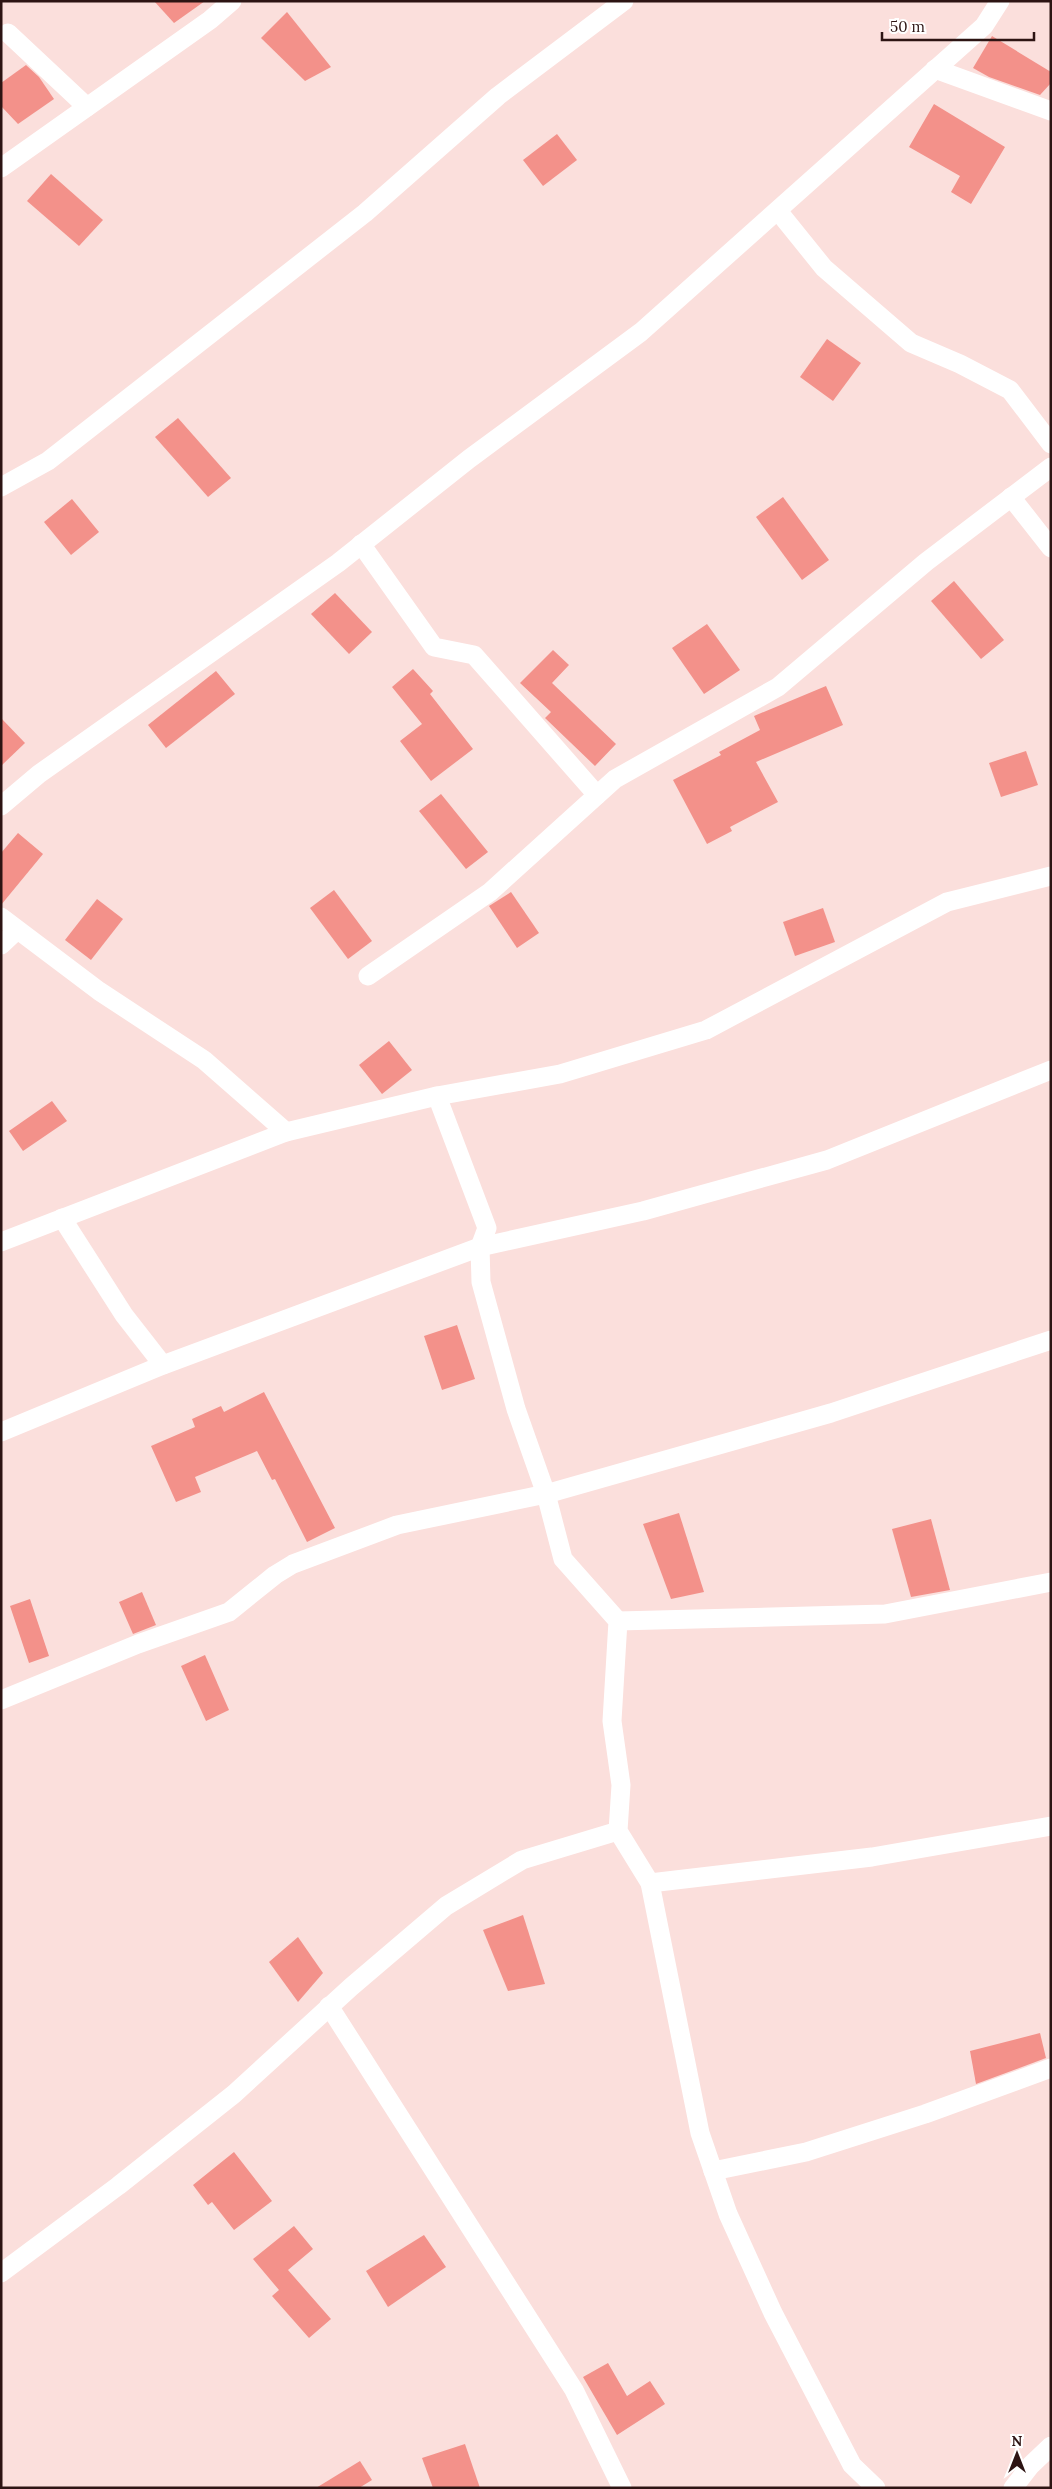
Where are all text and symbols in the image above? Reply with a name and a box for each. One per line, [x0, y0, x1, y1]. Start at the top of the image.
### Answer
scale bar [882, 10, 1034, 42]
text: 50 m [890, 17, 925, 36]
north arrow [992, 2429, 1042, 2479]
text: N [1012, 2432, 1023, 2450]

